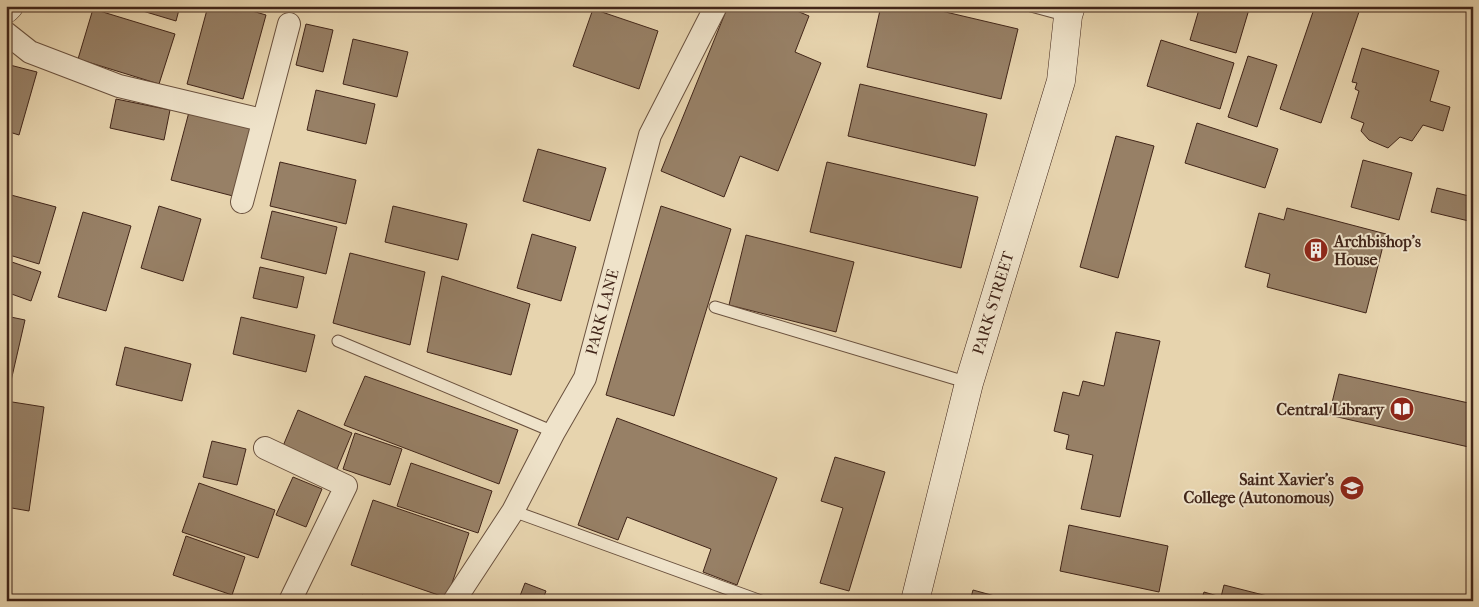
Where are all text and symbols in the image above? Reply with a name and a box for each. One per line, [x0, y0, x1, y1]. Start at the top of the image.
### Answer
place label: Archbishop's House [1333, 232, 1421, 269]
building icon: Archbishop's House [1303, 237, 1329, 263]
street label: PARK STREET [968, 249, 1018, 357]
street label: PARK LANE [581, 267, 623, 357]
library icon: Central Library [1389, 396, 1415, 422]
place label: Central Library [1276, 400, 1385, 420]
place label: Saint Xavier's College (Autonomous) [1183, 470, 1334, 508]
school or university icon: Saint Xavier's College (Autonomous) [1339, 475, 1365, 501]

